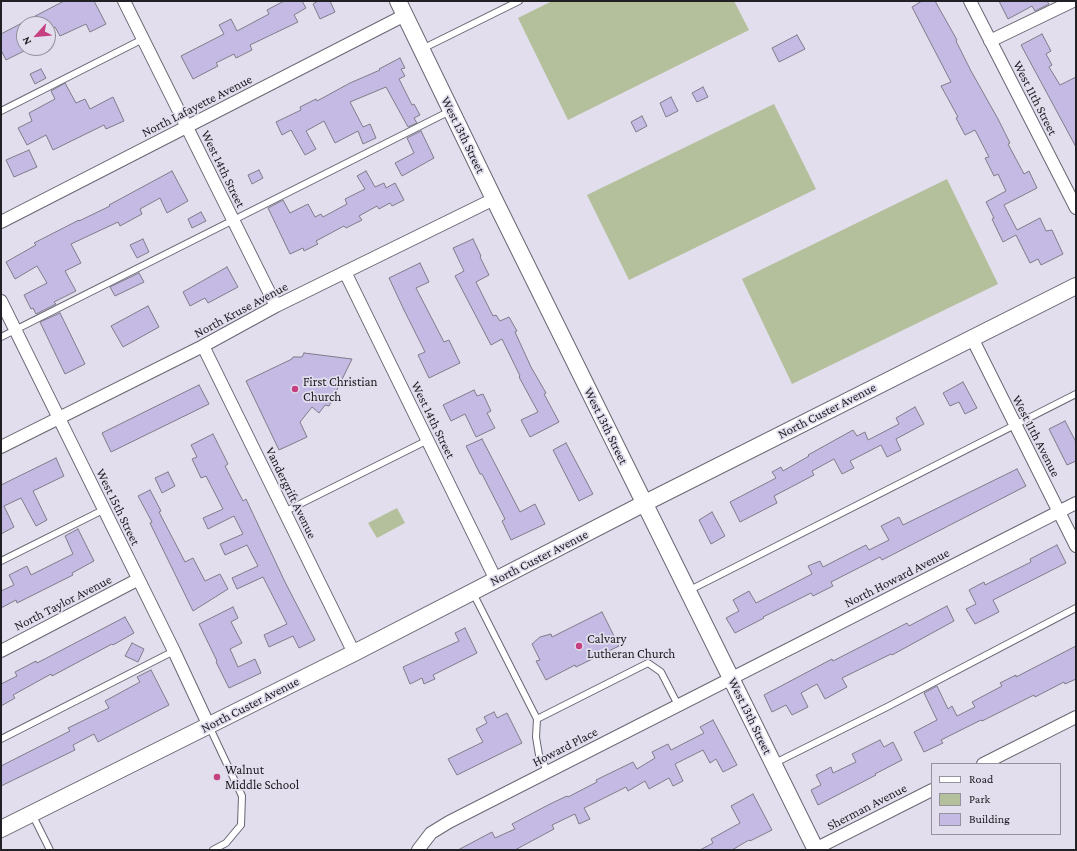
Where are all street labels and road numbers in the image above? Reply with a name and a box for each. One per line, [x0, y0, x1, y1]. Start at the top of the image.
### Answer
street label: West 11th Street [1009, 58, 1061, 138]
street label: North Lafayette Avenue [139, 71, 255, 141]
street label: West 13th Street [438, 94, 488, 176]
street label: West 14th Street [198, 128, 248, 210]
street label: North Kruse Avenue [192, 279, 290, 341]
street label: West 14th Street [408, 379, 458, 461]
street label: North Custer Avenue [775, 380, 879, 442]
street label: West 13th Street [581, 385, 631, 467]
street label: West 11th Avenue [1009, 393, 1063, 479]
street label: Vandergrift Avenue [262, 445, 320, 541]
street label: West 15th Street [93, 466, 143, 548]
street label: North Custer Avenue [487, 527, 591, 589]
street label: North Howard Avenue [842, 545, 952, 611]
street label: North Taylor Avenue [12, 572, 114, 634]
street label: North Custer Avenue [198, 674, 302, 736]
street label: West 13th Street [725, 675, 775, 757]
street label: Howard Place [530, 724, 600, 770]
street label: Sherman Avenue [824, 780, 910, 834]

